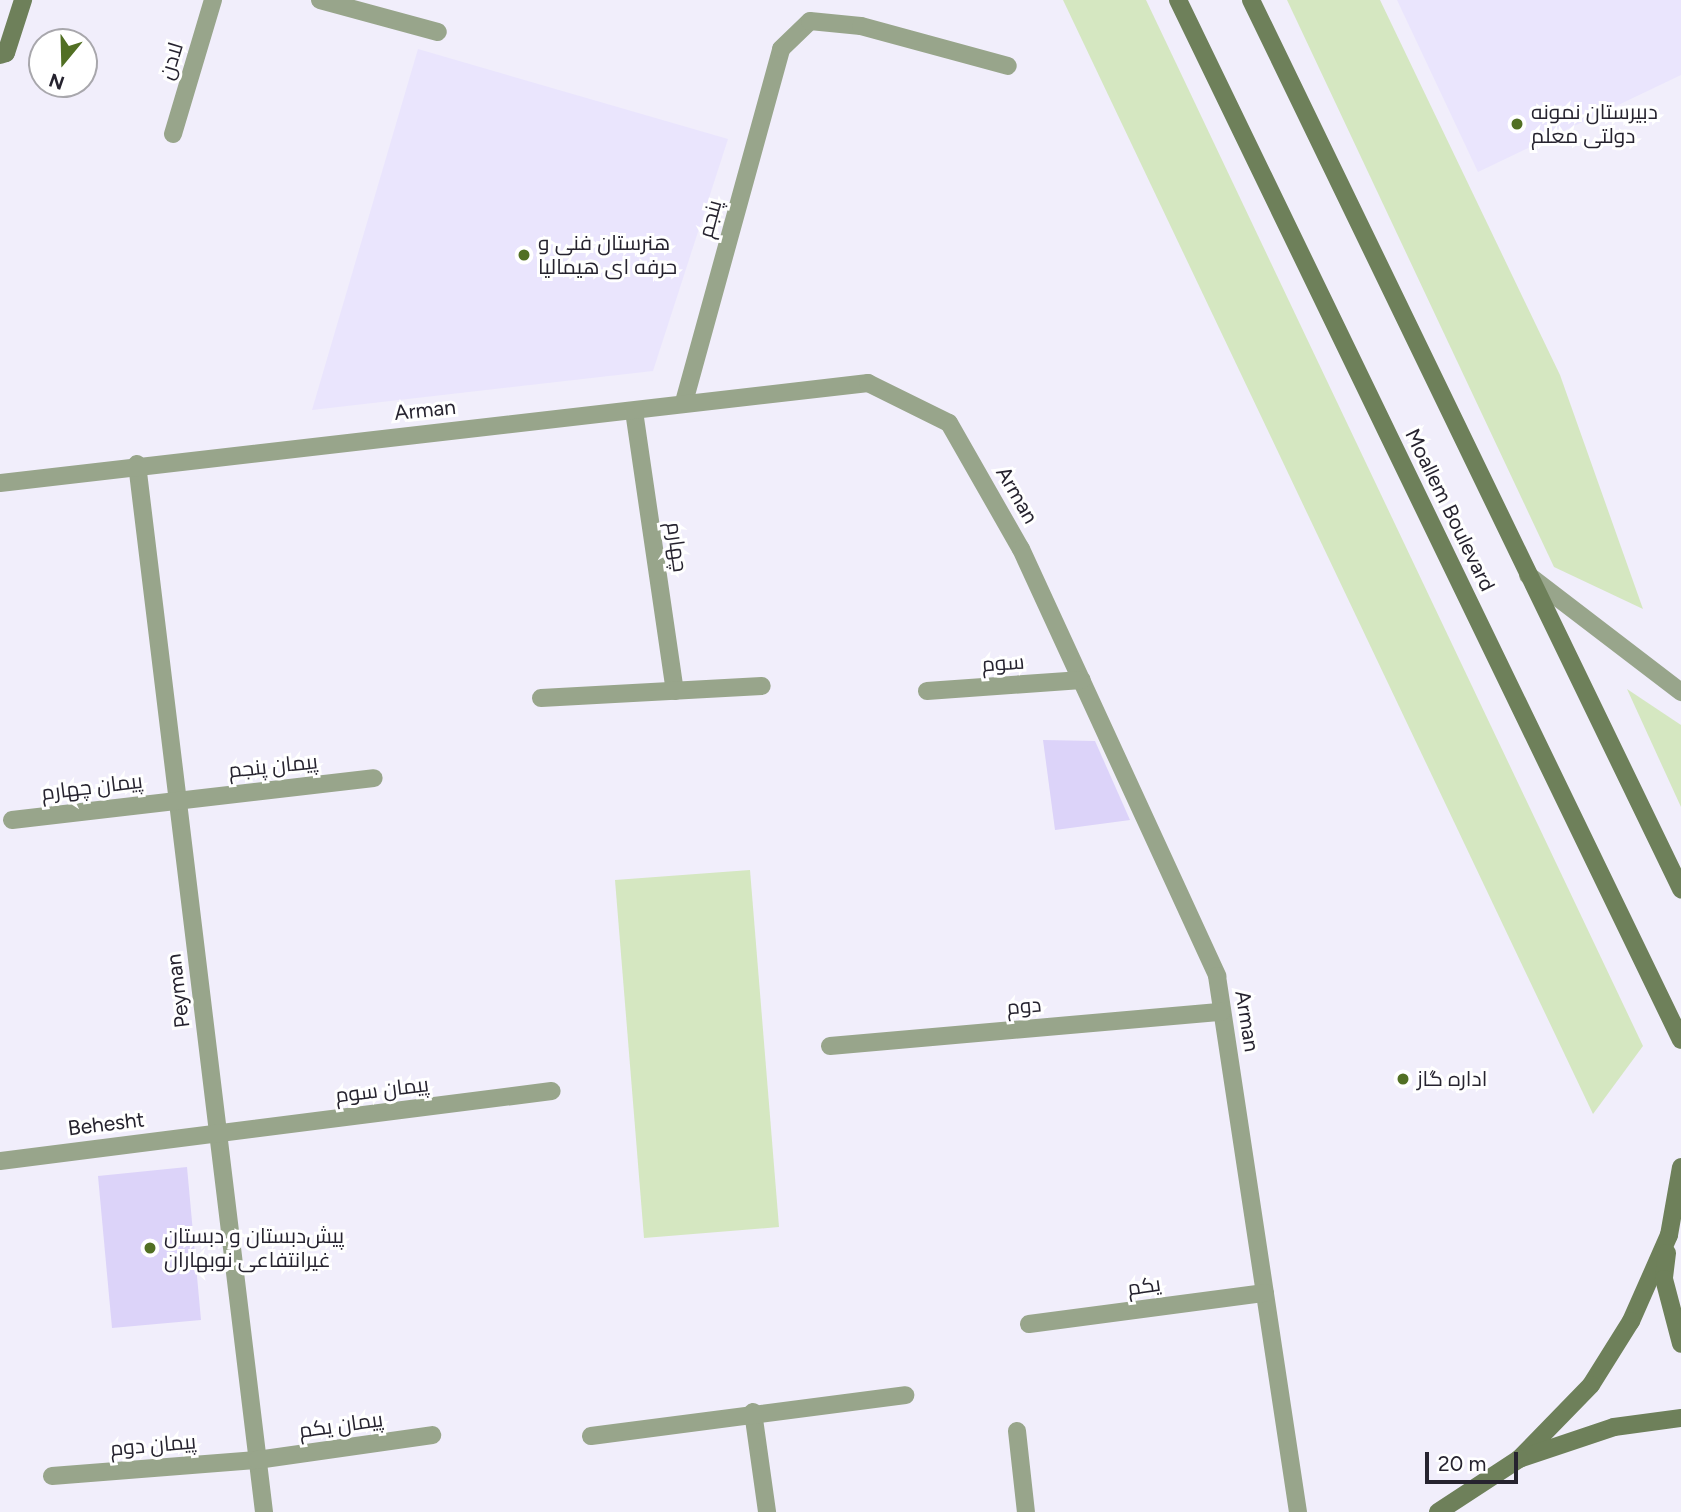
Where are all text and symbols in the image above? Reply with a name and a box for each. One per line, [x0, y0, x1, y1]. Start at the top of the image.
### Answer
north arrow [28, 28, 98, 98]
street label: لادن [153, 39, 189, 83]
text: N [46, 68, 67, 95]
place label: دبیرستان نمونه دولتی معلم [1531, 99, 1658, 149]
marker: دبیرستان نمونه دولتی معلم [1509, 116, 1525, 132]
street label: پنجم [693, 197, 727, 241]
place label: هنرستان فنی و حرفه ای هیمالیا [538, 230, 677, 280]
marker: هنرستان فنی و حرفه ای هیمالیا [516, 247, 532, 263]
street label: Arman [393, 394, 457, 426]
street label: Moallem Boulevard [1400, 425, 1500, 595]
street label: Arman [991, 462, 1043, 528]
street label: چهارم [661, 520, 693, 574]
street label: سوم [981, 649, 1025, 677]
street label: پیمان پنجم [227, 749, 319, 783]
street label: پیمان چهارم [40, 768, 144, 806]
street label: Peyman [161, 953, 195, 1029]
street label: Arman [1230, 989, 1264, 1053]
street label: دوم [1006, 992, 1042, 1020]
place label: اداره گاز [1417, 1066, 1487, 1092]
marker: اداره گاز [1395, 1071, 1411, 1087]
street label: پیمان سوم [334, 1072, 430, 1108]
street label: Behesht [66, 1107, 146, 1141]
place label: پیش‌دبستان و دبستان غیرانتفاعی نوبهاران [164, 1223, 344, 1273]
marker: پیش‌دبستان و دبستان غیرانتفاعی نوبهاران [142, 1240, 158, 1256]
street label: یکم [1126, 1271, 1162, 1301]
street label: پیمان یکم [297, 1407, 385, 1443]
street label: پیمان دوم [109, 1429, 197, 1461]
scale bar [1429, 1438, 1522, 1482]
text: 20 m [1438, 1451, 1486, 1476]

